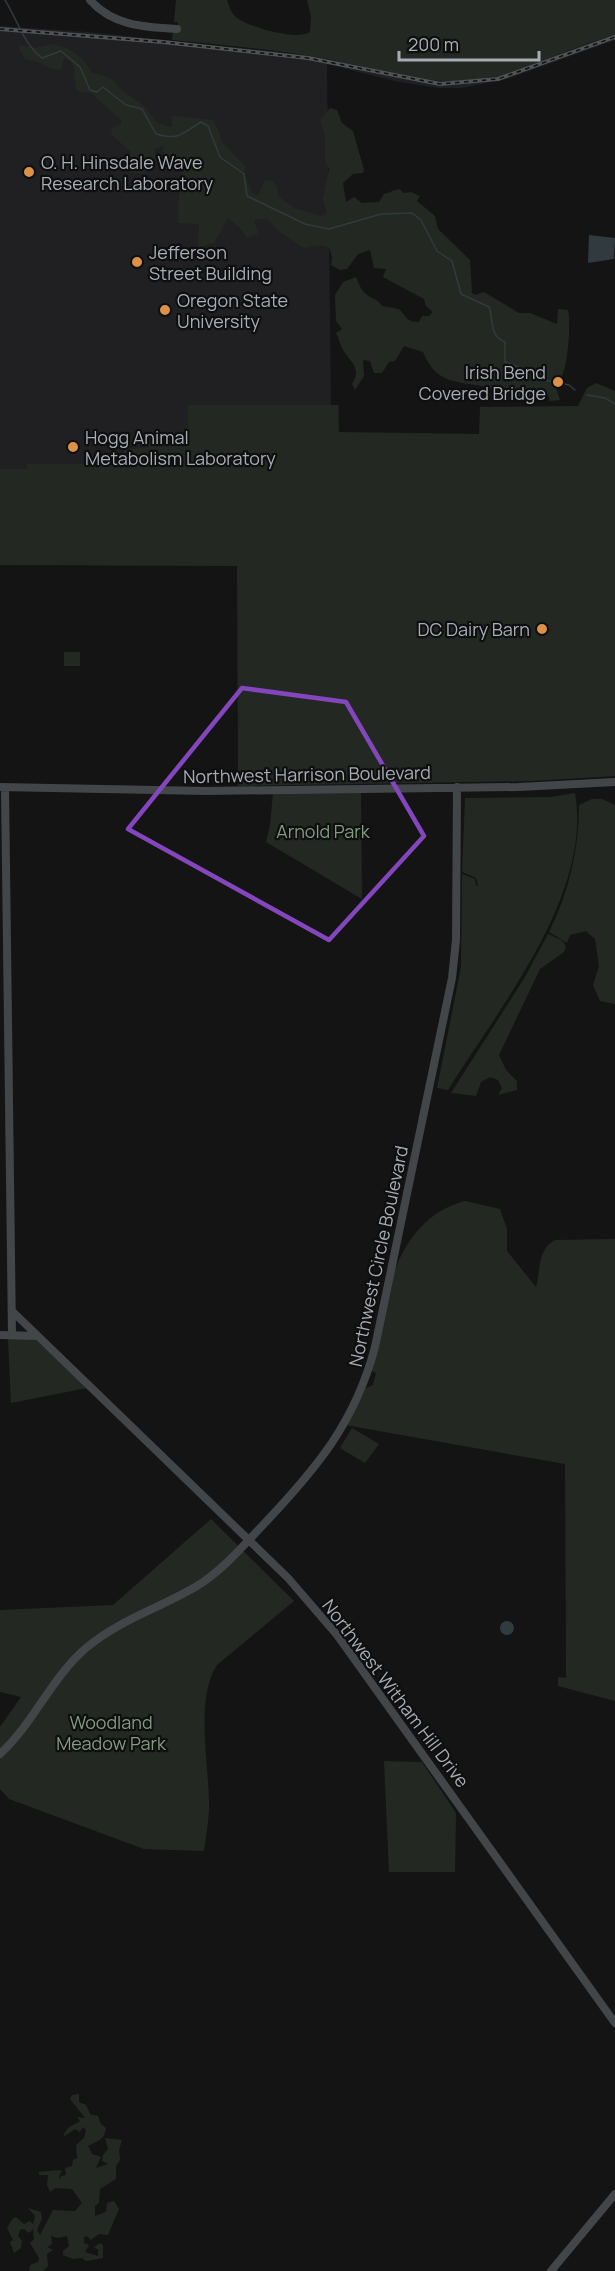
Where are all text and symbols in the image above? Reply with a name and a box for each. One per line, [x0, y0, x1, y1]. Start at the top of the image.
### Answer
scale bar [399, 24, 538, 62]
text: 200 m [408, 32, 459, 56]
place label: O. H. Hinsdale Wave Research Laboratory [41, 150, 214, 195]
marker: O. H. Hinsdale Wave Research Laboratory [22, 165, 36, 179]
place label: Jefferson Street Building [149, 240, 272, 285]
marker: Jefferson Street Building [130, 255, 144, 269]
place label: Oregon State University [177, 288, 288, 333]
marker: Oregon State University [158, 303, 172, 317]
place label: Irish Bend Covered Bridge [419, 360, 546, 405]
marker: Irish Bend Covered Bridge [551, 375, 565, 389]
place label: Hogg Animal Metabolism Laboratory [85, 425, 276, 470]
marker: Hogg Animal Metabolism Laboratory [66, 440, 80, 454]
place label: DC Dairy Barn [417, 617, 530, 641]
marker: DC Dairy Barn [535, 622, 549, 636]
street label: Northwest Harrison Boulevard [183, 760, 431, 788]
park label: Arnold Park [276, 819, 371, 843]
street label: Northwest Circle Boulevard [343, 1143, 413, 1369]
street label: Northwest Witham Hill Drive [317, 1594, 475, 1792]
park label: Woodland Meadow Park [56, 1710, 167, 1755]

